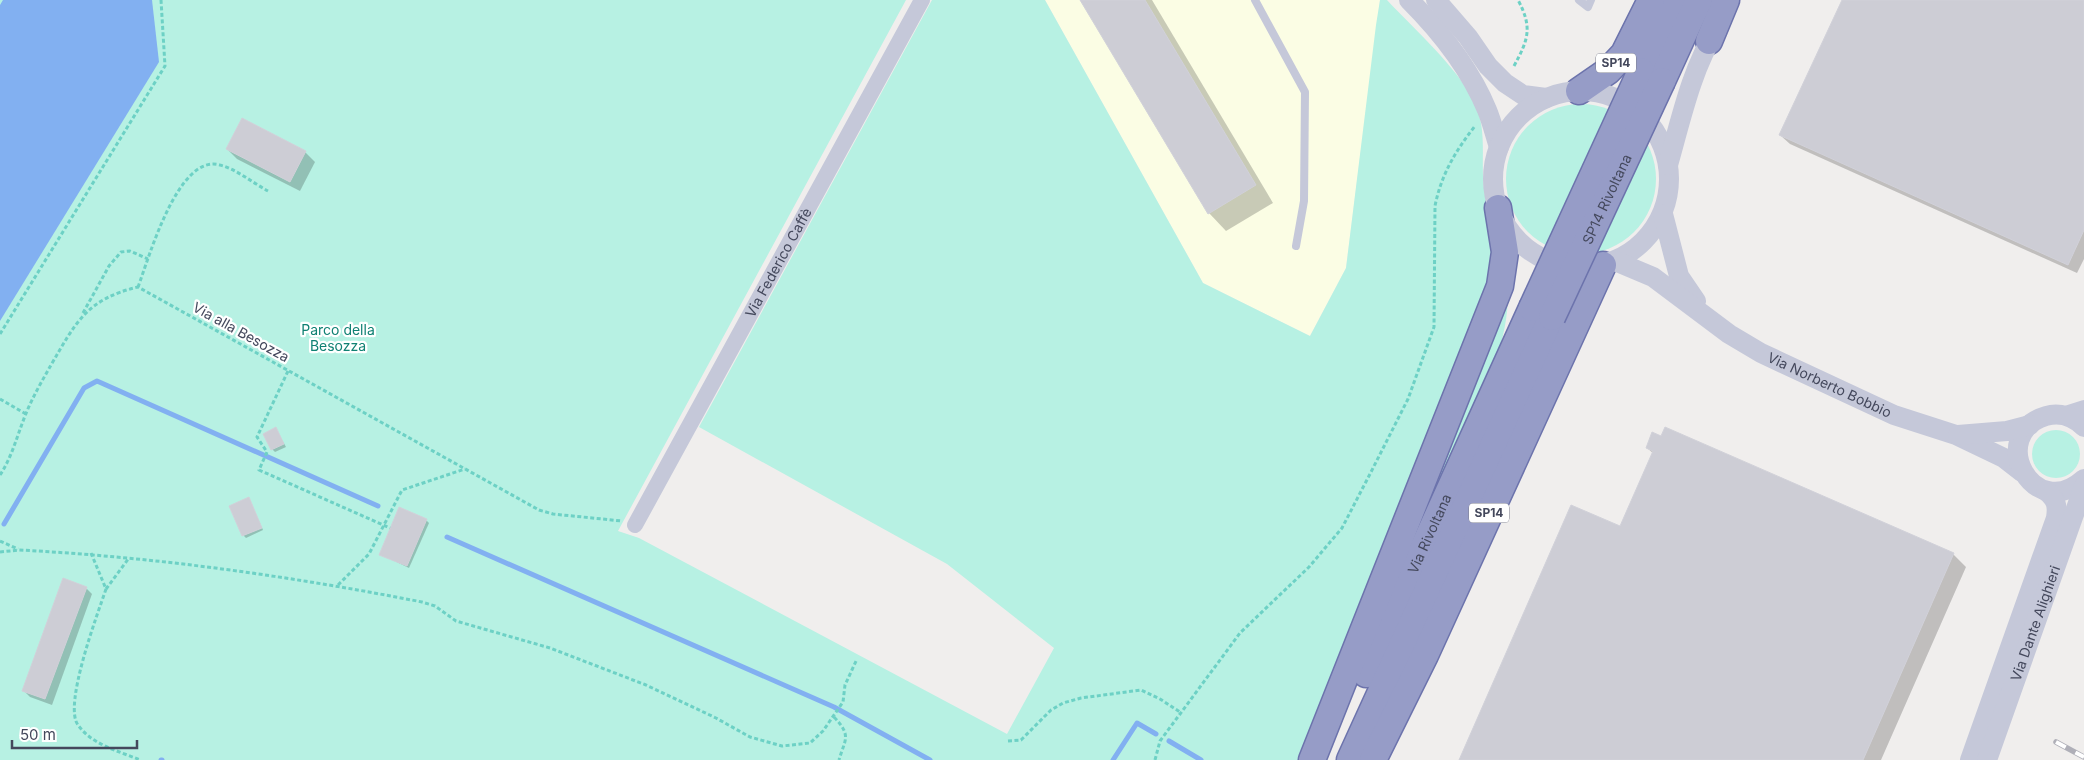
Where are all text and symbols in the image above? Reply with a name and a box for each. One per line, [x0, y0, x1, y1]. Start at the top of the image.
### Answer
road number: SP14 [1596, 54, 1636, 72]
street label: SP14 Rivoltana [1578, 151, 1635, 247]
street label: Via Federico Caffè [741, 205, 815, 320]
street label: Via alla Besozza [190, 298, 292, 365]
park label: Parco della Besozza [301, 321, 375, 354]
street label: Via Norberto Bobbio [1765, 348, 1894, 421]
street label: Via Rivoltana [1404, 491, 1455, 576]
road number: SP14 [1469, 503, 1509, 522]
street label: Via Dante Alighieri [2007, 563, 2063, 683]
scale bar [12, 718, 138, 750]
text: 50 m [20, 725, 56, 744]

